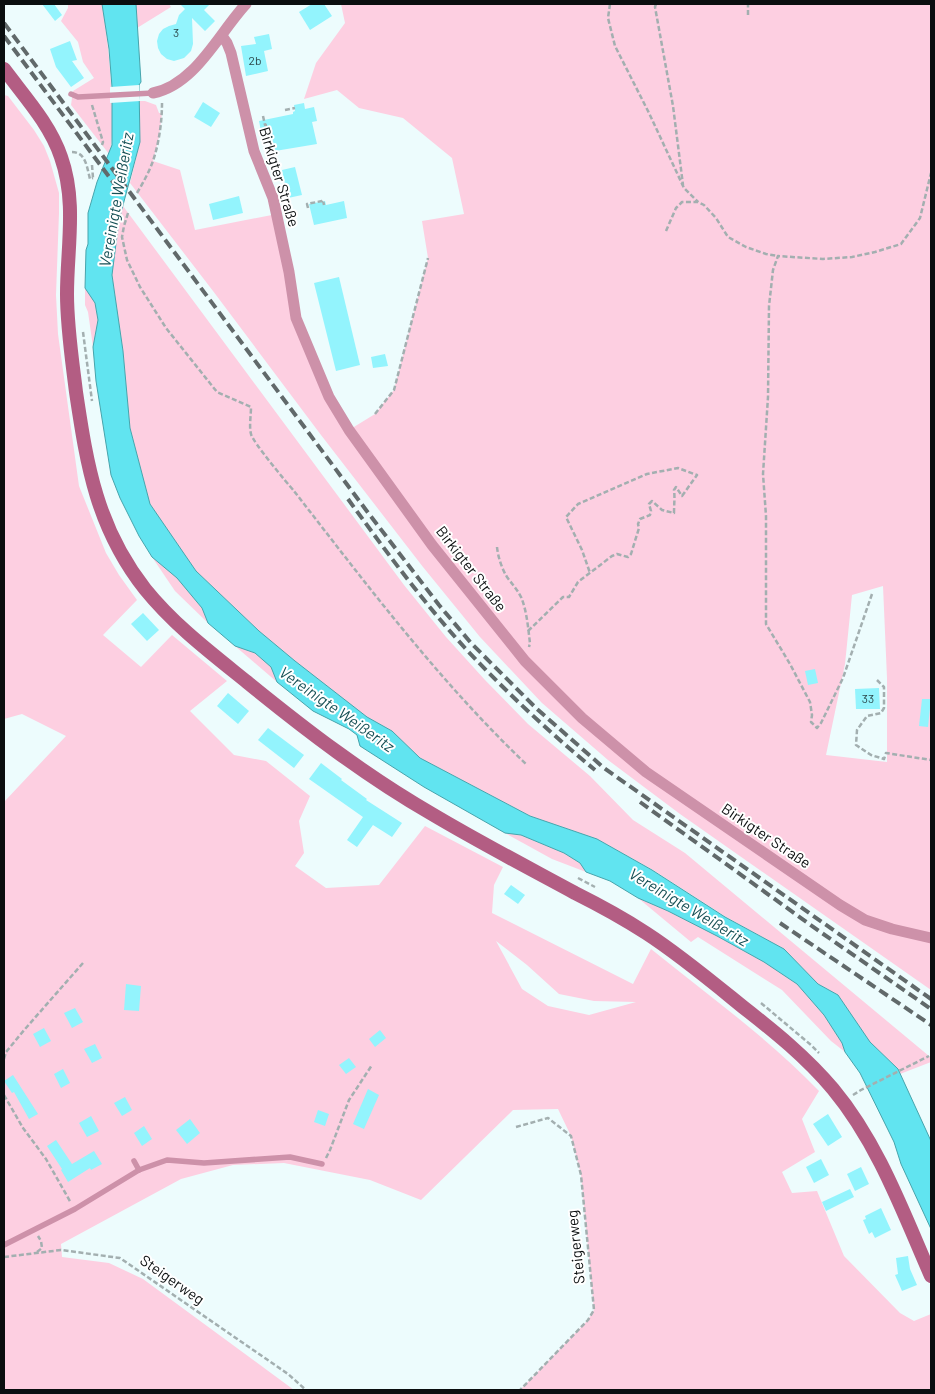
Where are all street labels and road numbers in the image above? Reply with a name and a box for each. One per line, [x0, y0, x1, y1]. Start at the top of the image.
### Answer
street label: Birkigter Straße [256, 125, 304, 229]
street label: Birkigter Straße [433, 522, 511, 615]
street label: Birkigter Straße [719, 799, 814, 872]
street label: Steigerweg [562, 1209, 588, 1285]
street label: Steigerweg [137, 1251, 208, 1308]

